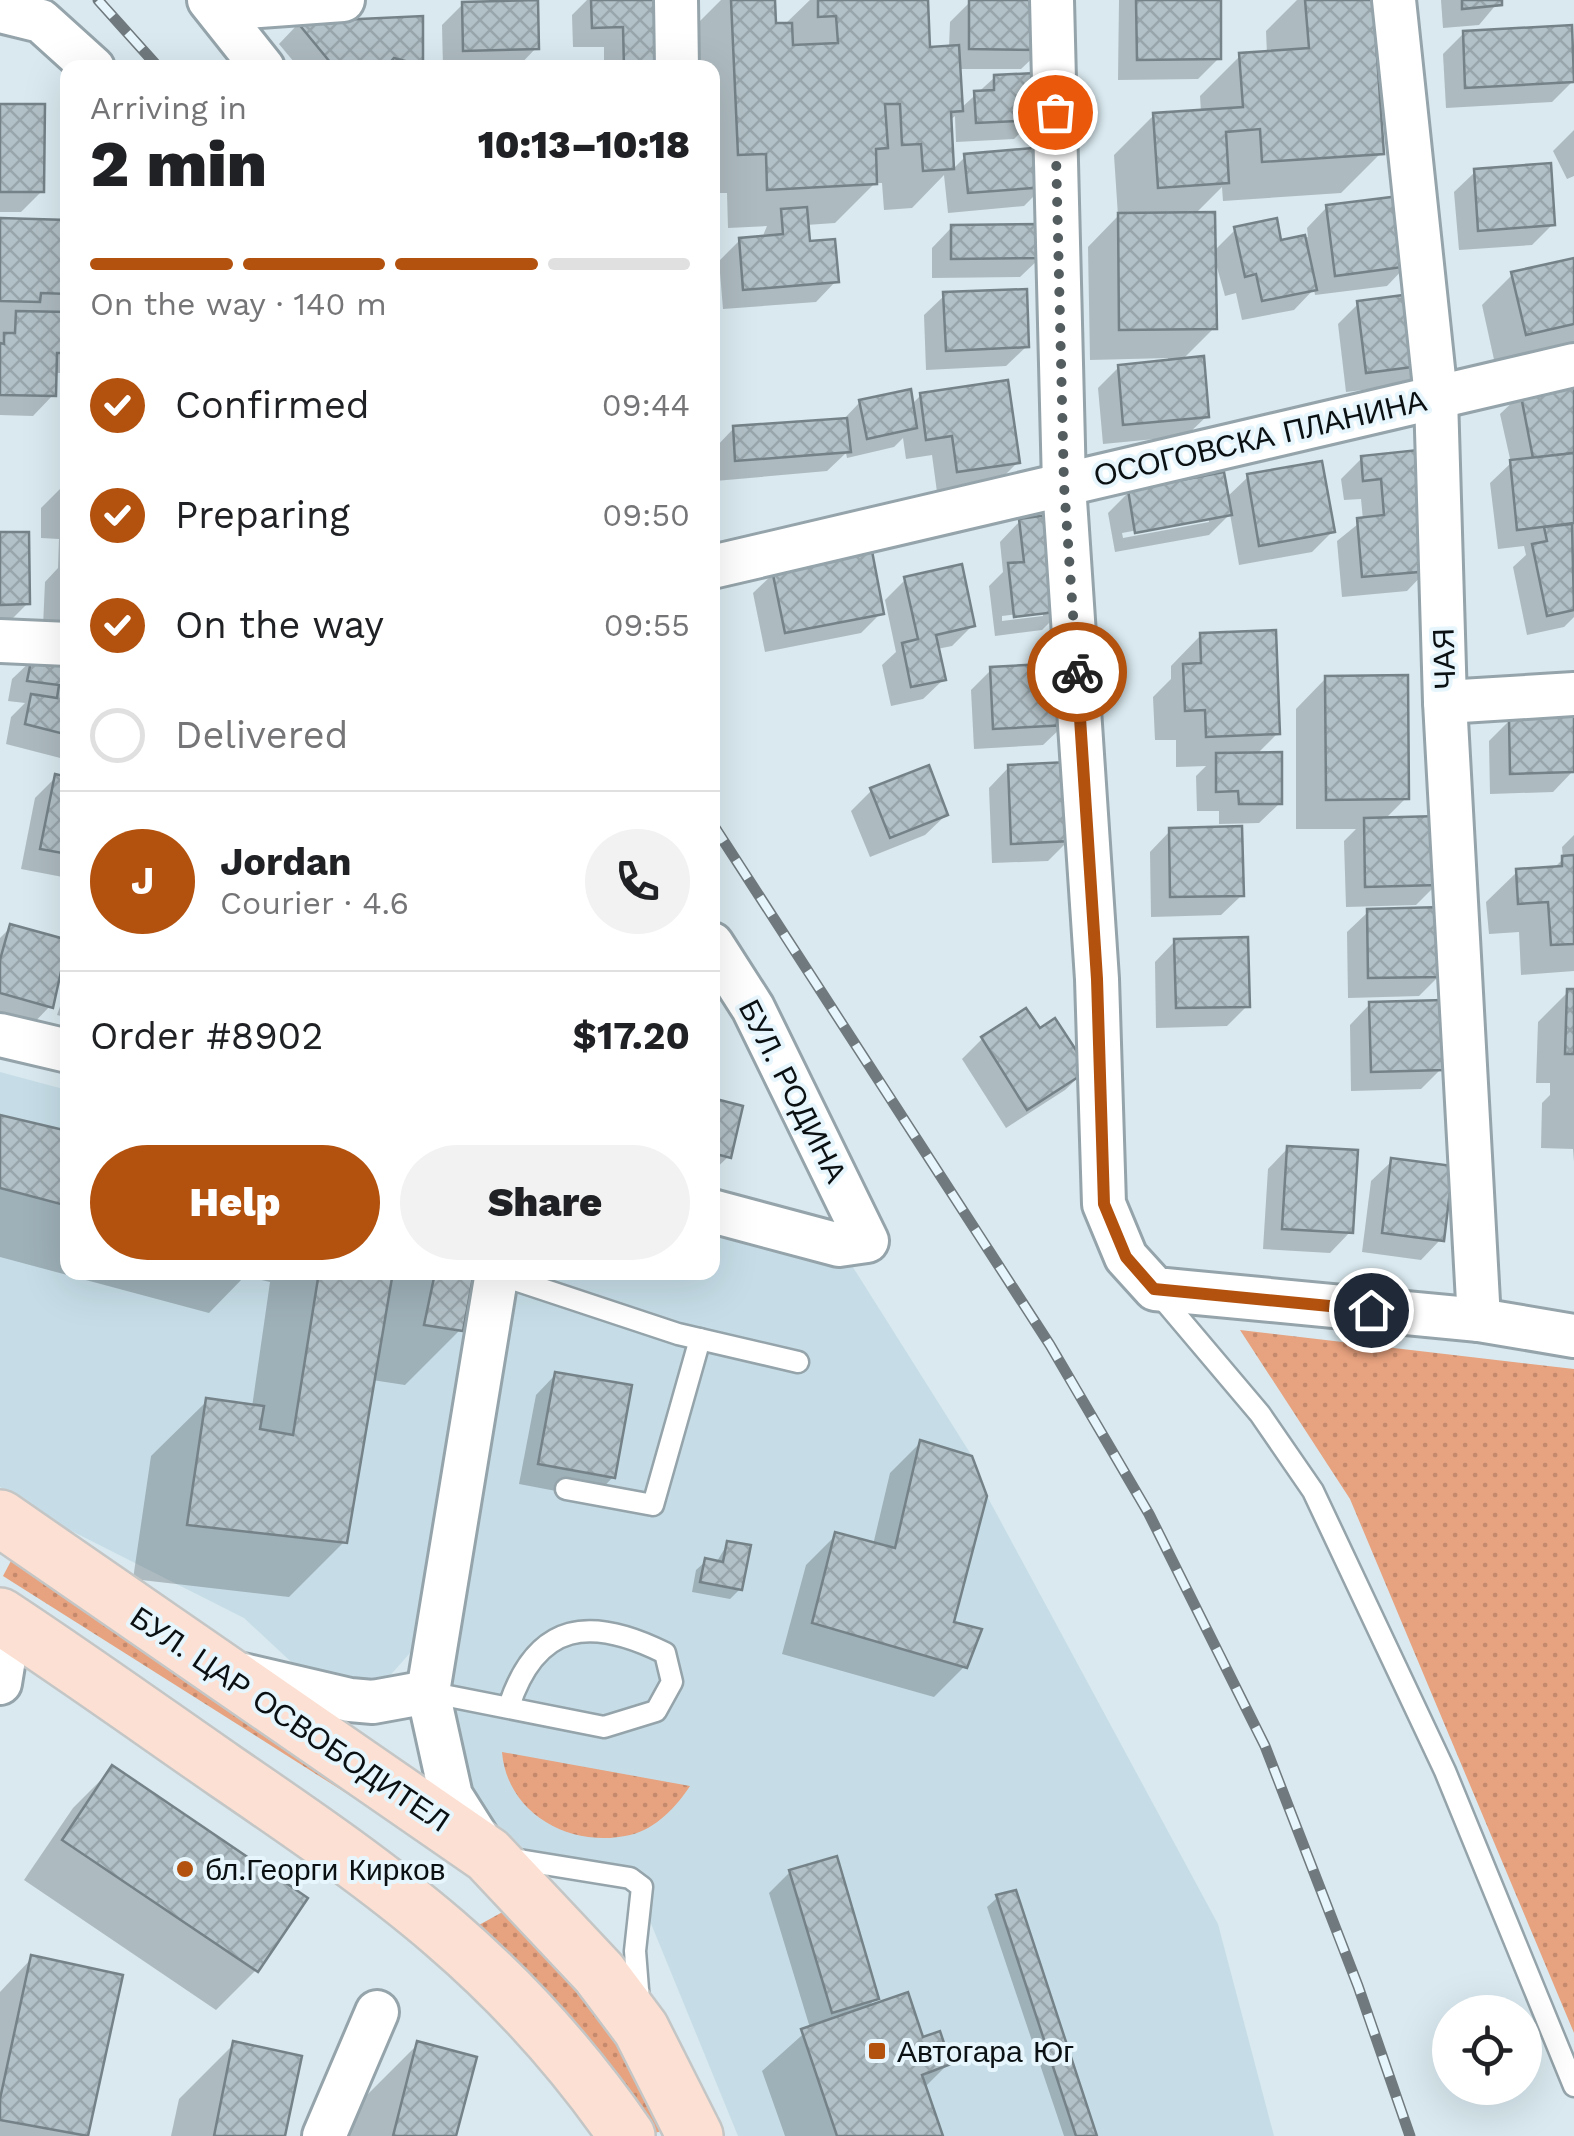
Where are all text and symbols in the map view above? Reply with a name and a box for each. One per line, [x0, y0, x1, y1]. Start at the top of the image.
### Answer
pin [1013, 70, 1098, 155]
icon: bag [1028, 85, 1083, 140]
text: Arriving in [90, 89, 247, 127]
text: 10:13–10:18 [478, 123, 690, 167]
text: 2 min [90, 126, 267, 202]
text: On the way · 140 m [90, 285, 387, 323]
icon: check [90, 378, 145, 433]
text: Confirmed [175, 383, 370, 427]
street label: ОСОГОВСКА ПЛАНИНА [1090, 383, 1430, 493]
text: 09:44 [602, 386, 690, 424]
icon: check [90, 488, 145, 543]
text: Preparing [175, 493, 350, 537]
text: 09:50 [602, 496, 690, 534]
icon: check [90, 598, 145, 653]
text: On the way [175, 603, 384, 647]
text: 09:55 [604, 606, 690, 644]
courier [1027, 622, 1127, 722]
street label: ЧАЯ [1425, 628, 1463, 690]
icon: bike [1050, 645, 1105, 700]
text: Delivered [175, 713, 348, 757]
button: phone [585, 829, 690, 934]
text: Jordan [220, 840, 352, 884]
text: J [131, 859, 154, 903]
text: Courier · 4.6 [220, 884, 409, 922]
street label: БУЛ. РОДИНА [732, 994, 854, 1188]
text: Order #8902 [90, 1014, 323, 1058]
text: $17.20 [573, 1014, 690, 1058]
button: Help [90, 1145, 380, 1260]
button: Share [400, 1145, 690, 1260]
pin [1329, 1268, 1414, 1353]
icon: home [1344, 1283, 1399, 1338]
street label: БУЛ. ЦАР ОСВОБОДИТЕЛ [124, 1599, 456, 1839]
place label: бл.Георги Кирков [205, 1852, 446, 1887]
marker: бл.Георги Кирков [174, 1858, 196, 1880]
map controls [1432, 1995, 1542, 2105]
button: locate [1432, 1995, 1542, 2105]
place label: Автогара Юг [897, 2034, 1074, 2069]
marker: Автогара Юг [866, 2040, 888, 2062]

